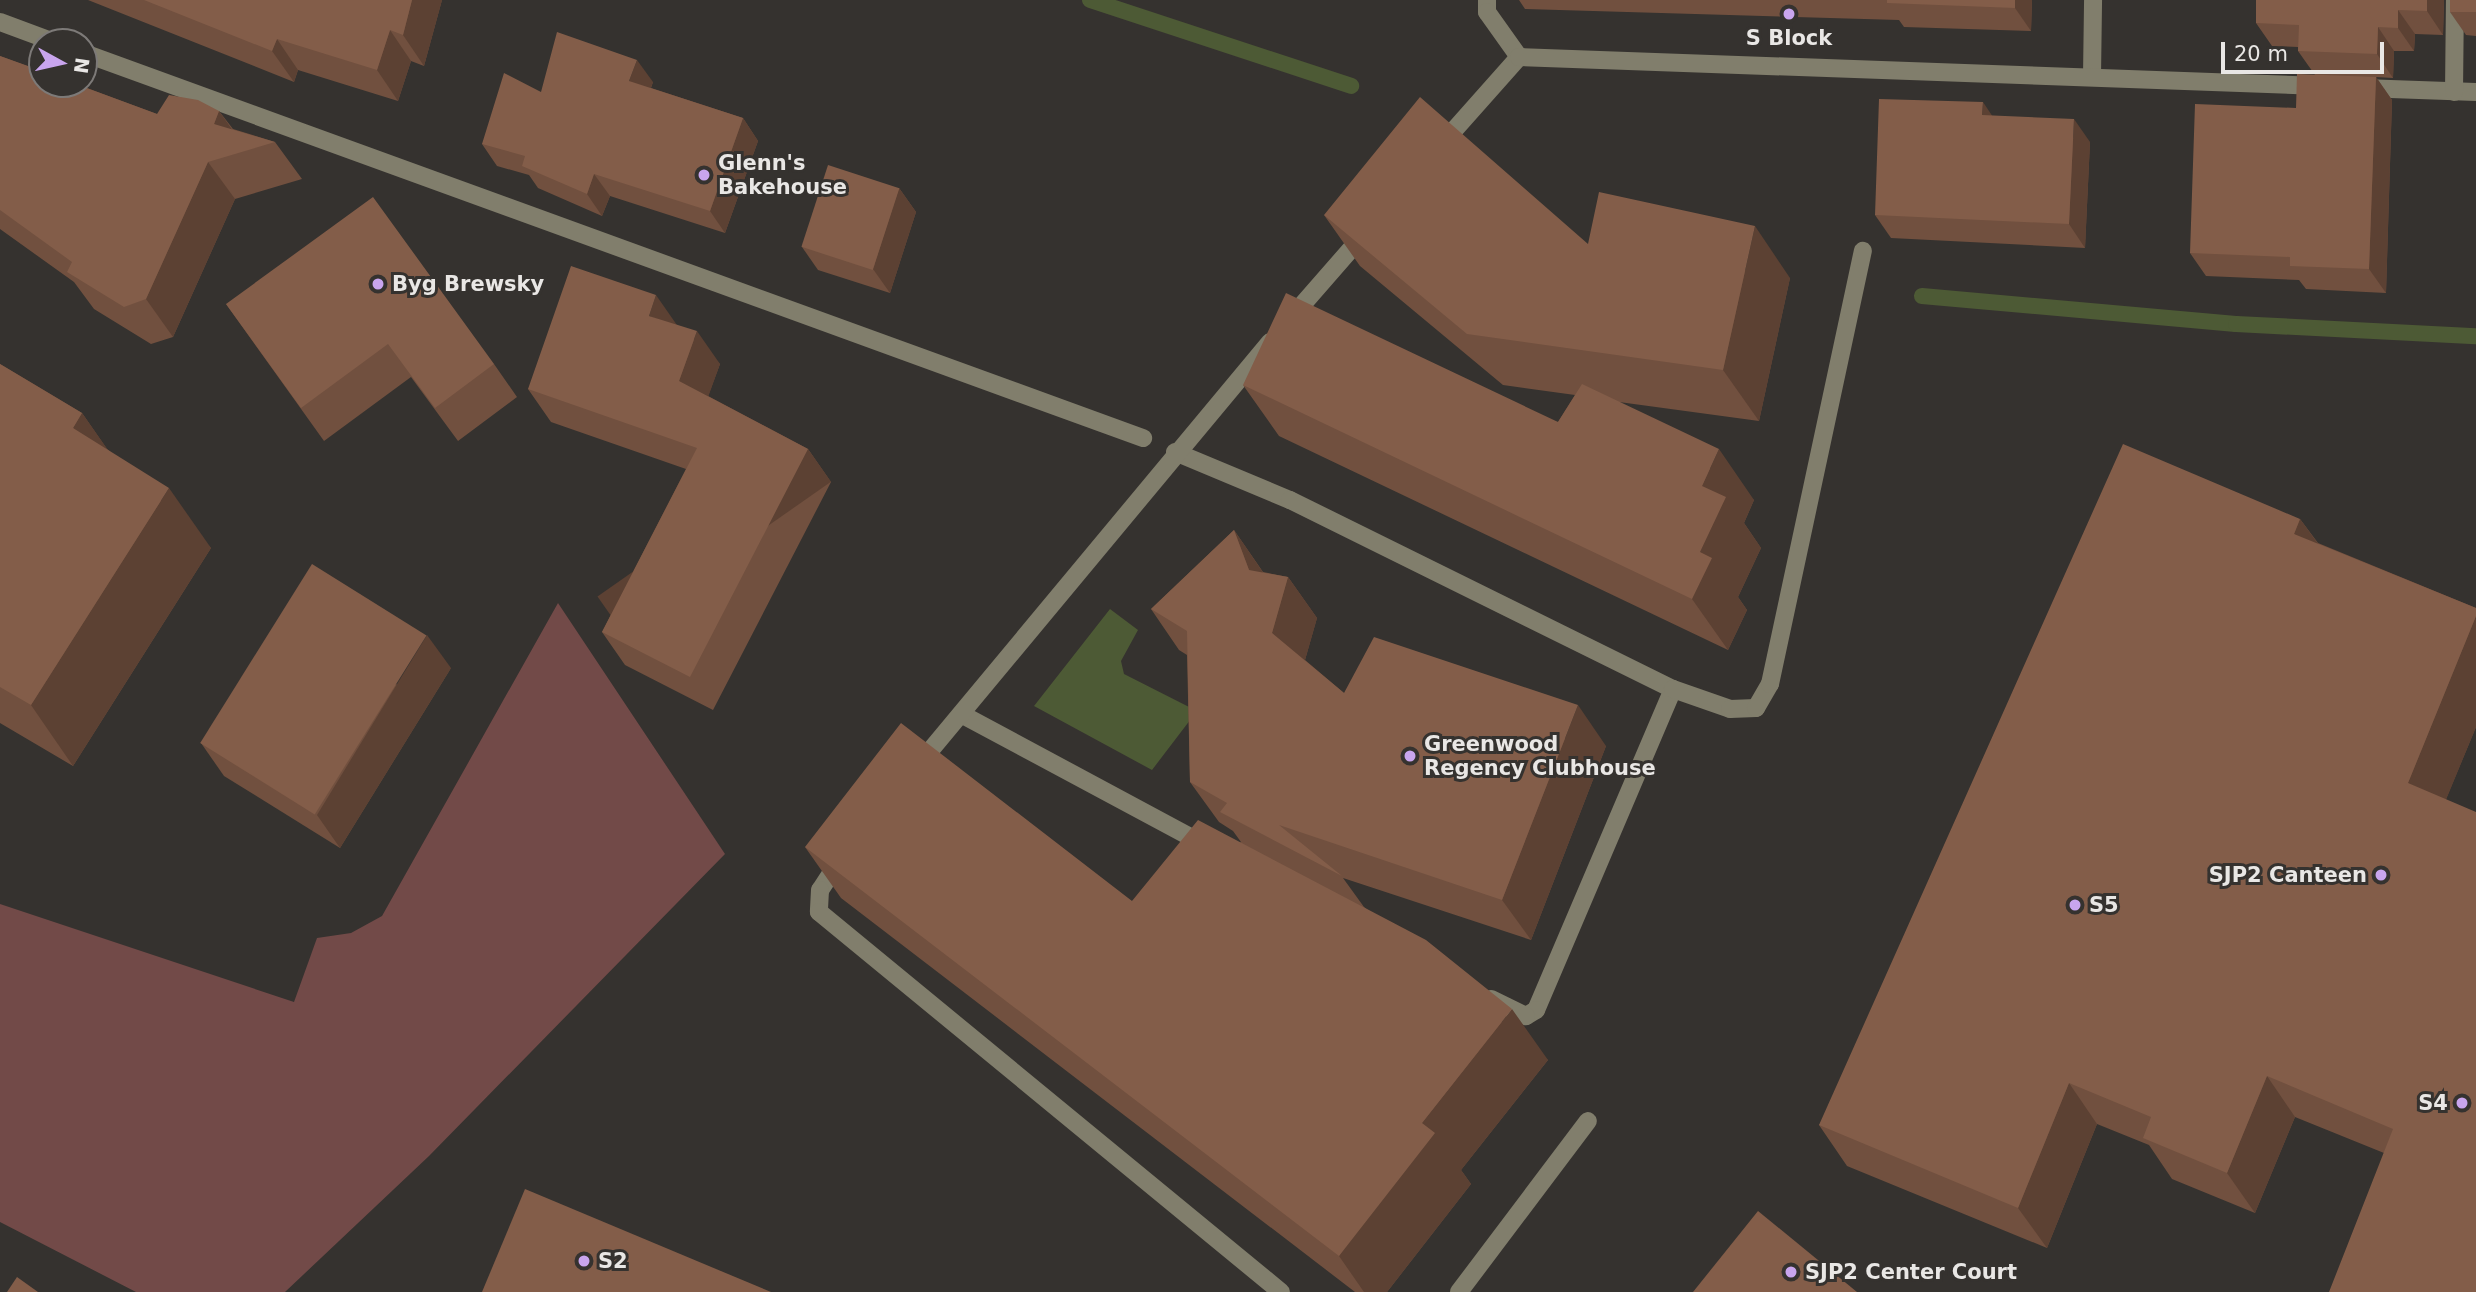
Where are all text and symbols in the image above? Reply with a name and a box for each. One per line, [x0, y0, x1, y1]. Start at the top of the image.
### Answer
marker: S Block [1781, 6, 1797, 22]
place label: S Block [1746, 25, 1832, 51]
north arrow [28, 28, 98, 98]
scale bar [2224, 28, 2387, 72]
text: 20 m [2234, 42, 2288, 66]
text: N [70, 56, 94, 75]
place label: Glenn's Bakehouse [718, 150, 847, 200]
marker: Glenn's Bakehouse [696, 167, 712, 183]
place label: Byg Brewsky [392, 271, 544, 297]
marker: Byg Brewsky [370, 276, 386, 292]
place label: Greenwood Regency Clubhouse [1424, 731, 1656, 781]
marker: Greenwood Regency Clubhouse [1402, 748, 1418, 764]
place label: SJP2 Canteen [2209, 862, 2367, 888]
marker: SJP2 Canteen [2373, 867, 2389, 883]
place label: S5 [2089, 892, 2119, 918]
marker: S5 [2067, 897, 2083, 913]
place label: S4 [2418, 1090, 2448, 1116]
marker: S4 [2454, 1095, 2470, 1111]
place label: S2 [598, 1248, 628, 1274]
marker: S2 [576, 1253, 592, 1269]
place label: SJP2 Center Court [1805, 1259, 2017, 1285]
marker: SJP2 Center Court [1783, 1264, 1799, 1280]

